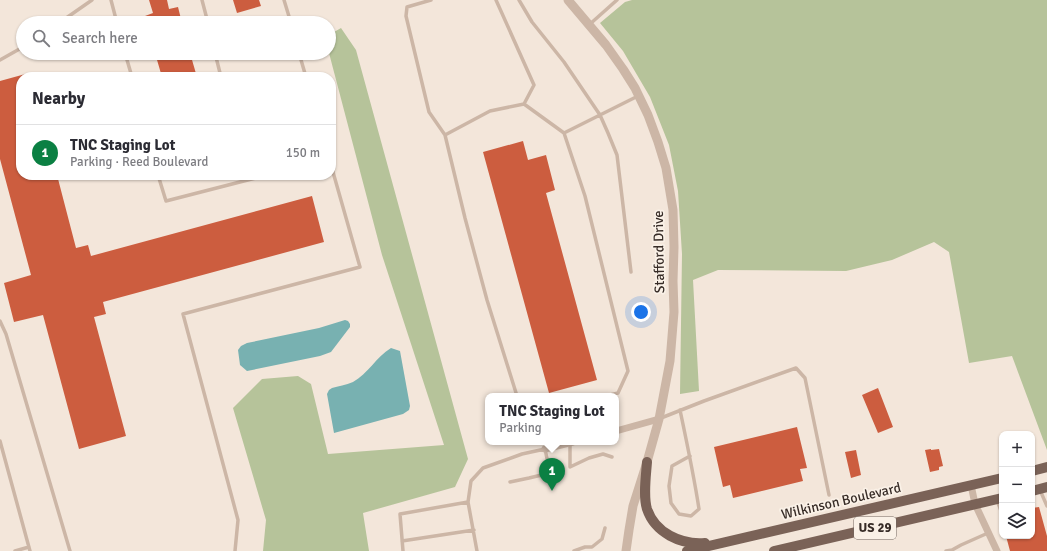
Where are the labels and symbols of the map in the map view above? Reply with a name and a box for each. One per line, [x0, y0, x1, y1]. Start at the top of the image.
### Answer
street label: Stafford Drive [650, 210, 668, 294]
your location [631, 302, 651, 322]
pin: 1 [539, 458, 565, 491]
street label: Wilkinson Boulevard [779, 479, 903, 523]
road number: US 29 [854, 517, 896, 539]

